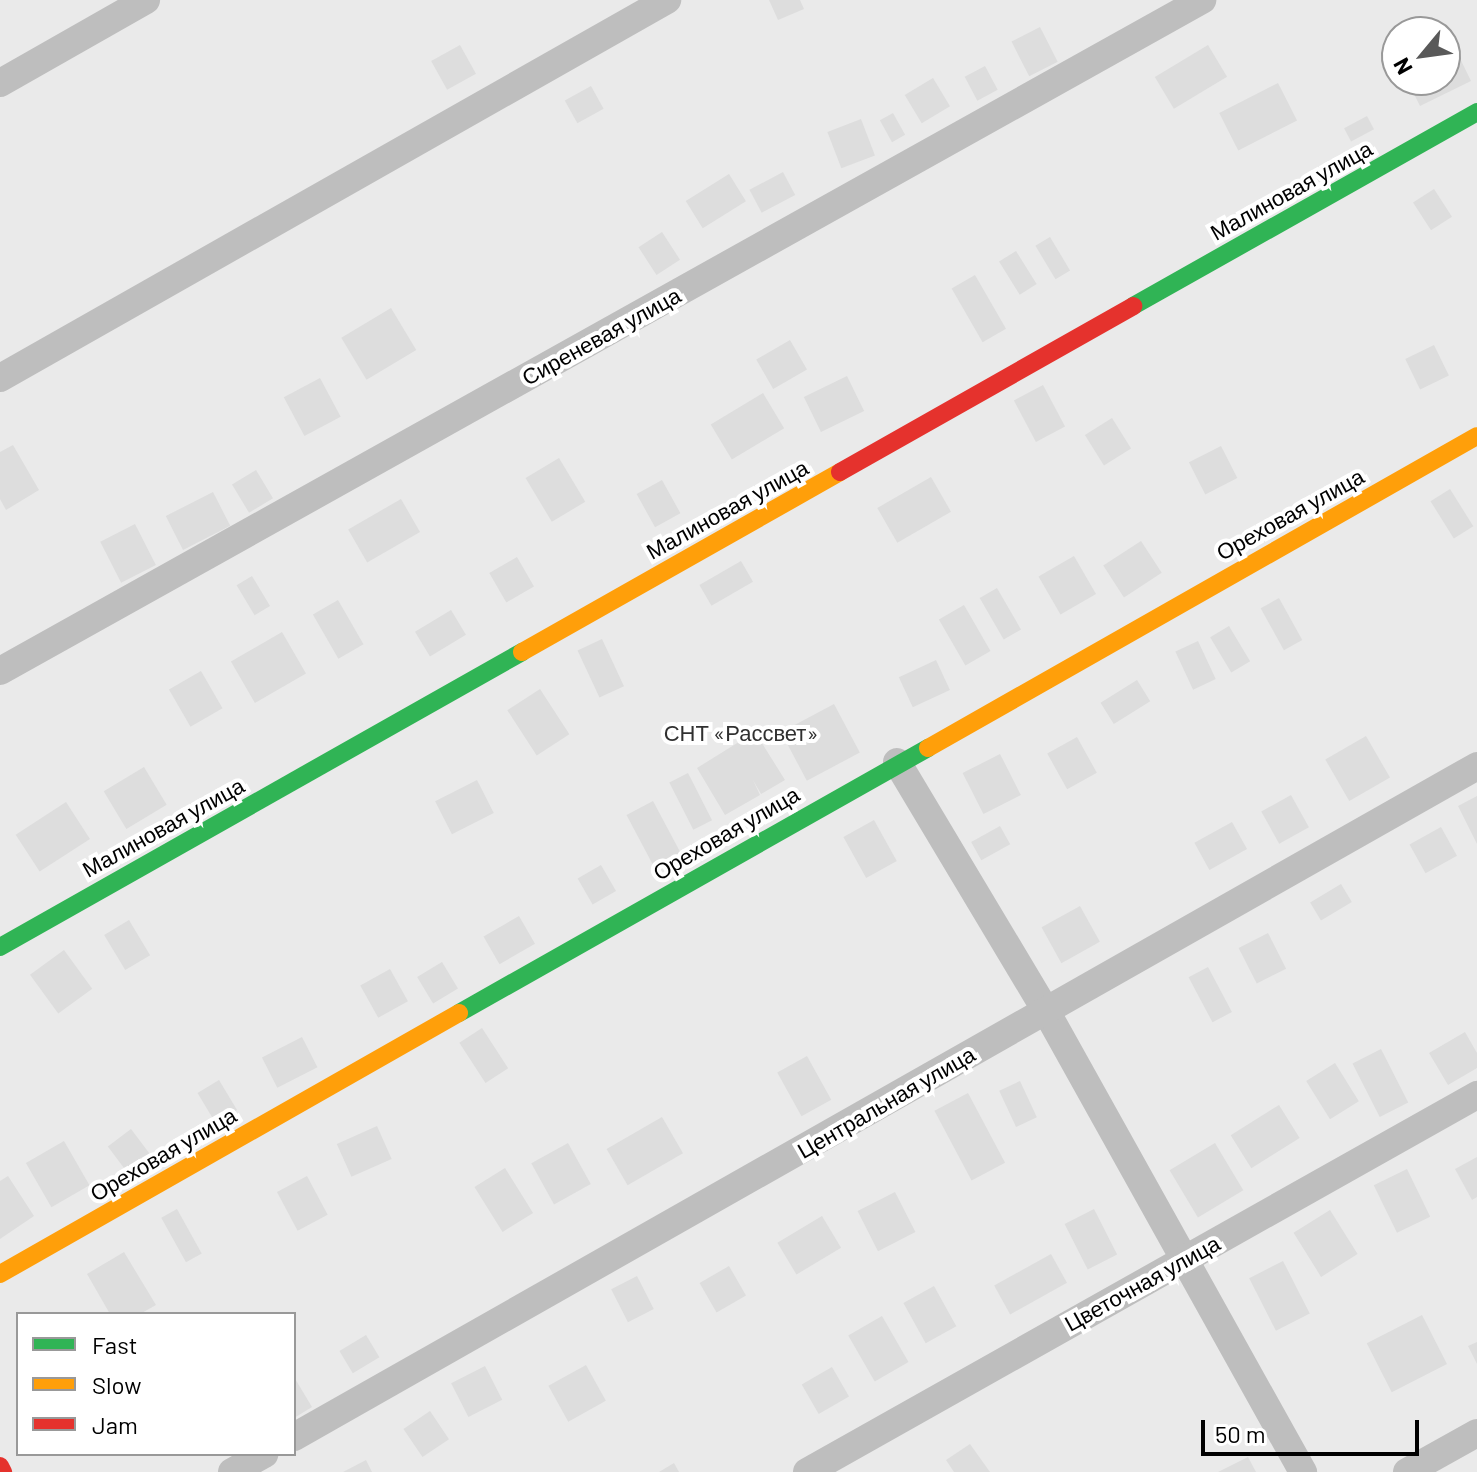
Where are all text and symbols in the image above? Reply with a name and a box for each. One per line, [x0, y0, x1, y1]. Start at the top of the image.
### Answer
north arrow [1381, 16, 1461, 96]
text: N [1387, 54, 1417, 79]
street label: Малиновая улица [1206, 135, 1376, 245]
street label: Сиреневая улица [517, 281, 685, 391]
street label: Малиновая улица [642, 454, 812, 564]
street label: Ореховая улица [1212, 463, 1368, 565]
park label: СНТ «Рассвет» [664, 720, 818, 746]
street label: Малиновая улица [78, 772, 248, 882]
street label: Ореховая улица [648, 780, 804, 886]
street label: Центральная улица [793, 1040, 979, 1164]
street label: Ореховая улица [85, 1101, 241, 1207]
street label: Цветочная улица [1060, 1229, 1224, 1337]
legend [16, 1312, 296, 1456]
text: Fast [92, 1330, 137, 1359]
text: Slow [92, 1370, 141, 1399]
scale bar [1205, 1404, 1423, 1454]
text: Jam [92, 1410, 138, 1439]
text: 50 m [1215, 1419, 1266, 1448]

